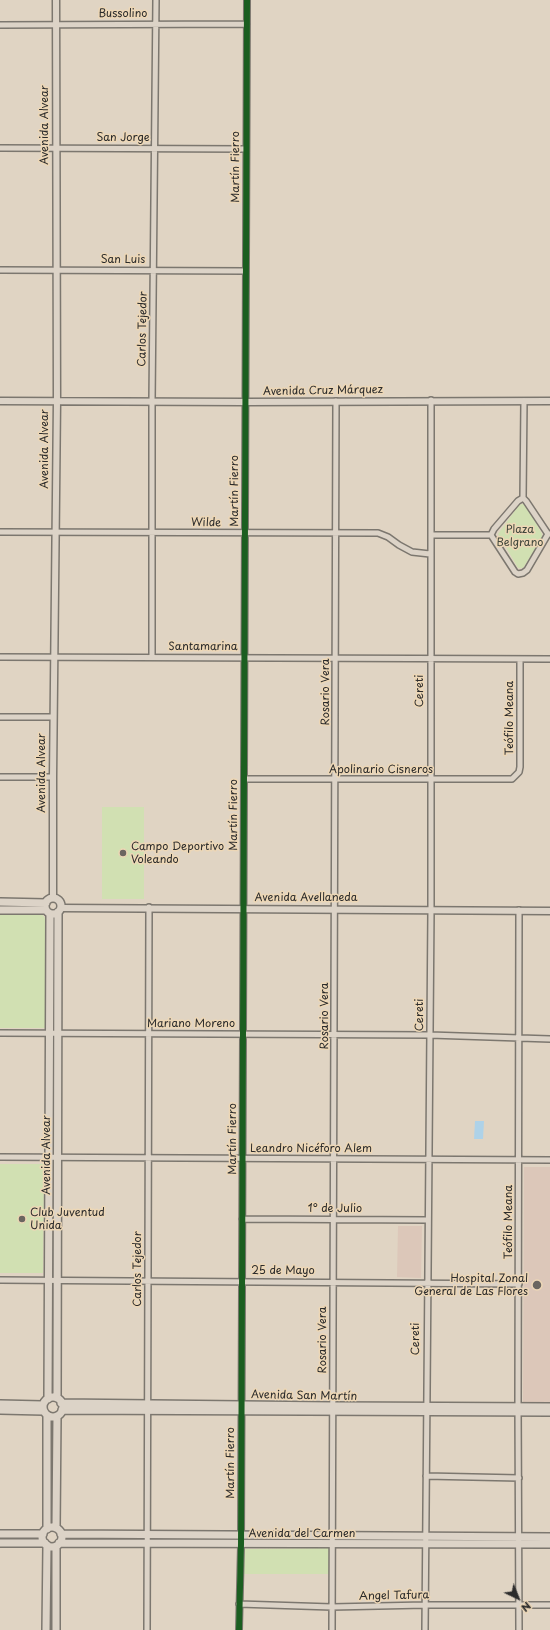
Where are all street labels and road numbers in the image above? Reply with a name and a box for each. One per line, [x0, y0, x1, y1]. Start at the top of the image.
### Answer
street label: Bussolino [99, 7, 147, 21]
street label: Avenida Alvear [38, 85, 52, 165]
street label: San Jorge [96, 131, 150, 145]
street label: Martín Fierro [229, 131, 243, 203]
street label: San Luis [101, 253, 145, 267]
street label: Carlos Tejedor [136, 291, 150, 367]
street label: Avenida Cruz Márquez [263, 383, 383, 399]
street label: Avenida Alvear [38, 409, 52, 489]
street label: Martín Fierro [228, 455, 242, 527]
street label: Wilde [191, 516, 221, 530]
street label: Santamarina [168, 640, 238, 654]
street label: Rosario Vera [319, 659, 333, 725]
street label: Cereti [413, 675, 427, 707]
street label: Teófilo Meana [503, 681, 517, 755]
street label: Avenida Alvear [35, 733, 49, 813]
street label: Apolinario Cisneros [329, 763, 433, 777]
street label: Martín Fierro [227, 779, 241, 851]
street label: Avenida Avellaneda [255, 891, 357, 905]
street label: Rosario Vera [318, 983, 332, 1049]
street label: Cereti [413, 999, 427, 1031]
street label: Mariano Moreno [147, 1017, 235, 1031]
street label: Martín Fierro [226, 1103, 240, 1175]
street label: Avenida Alvear [40, 1115, 54, 1195]
street label: Leandro Nicéforo Alem [250, 1142, 372, 1156]
street label: Teófilo Meana [502, 1185, 516, 1259]
street label: 1° de Julio [308, 1202, 362, 1216]
street label: Carlos Tejedor [131, 1231, 145, 1307]
street label: 25 de Mayo [251, 1264, 315, 1278]
street label: Rosario Vera [316, 1307, 330, 1373]
street label: Cereti [409, 1323, 423, 1355]
street label: Avenida San Martín [251, 1388, 357, 1404]
street label: Martín Fierro [224, 1427, 238, 1499]
street label: Avenida del Carmen [249, 1527, 355, 1541]
street label: Angel Tafura [359, 1589, 429, 1603]

